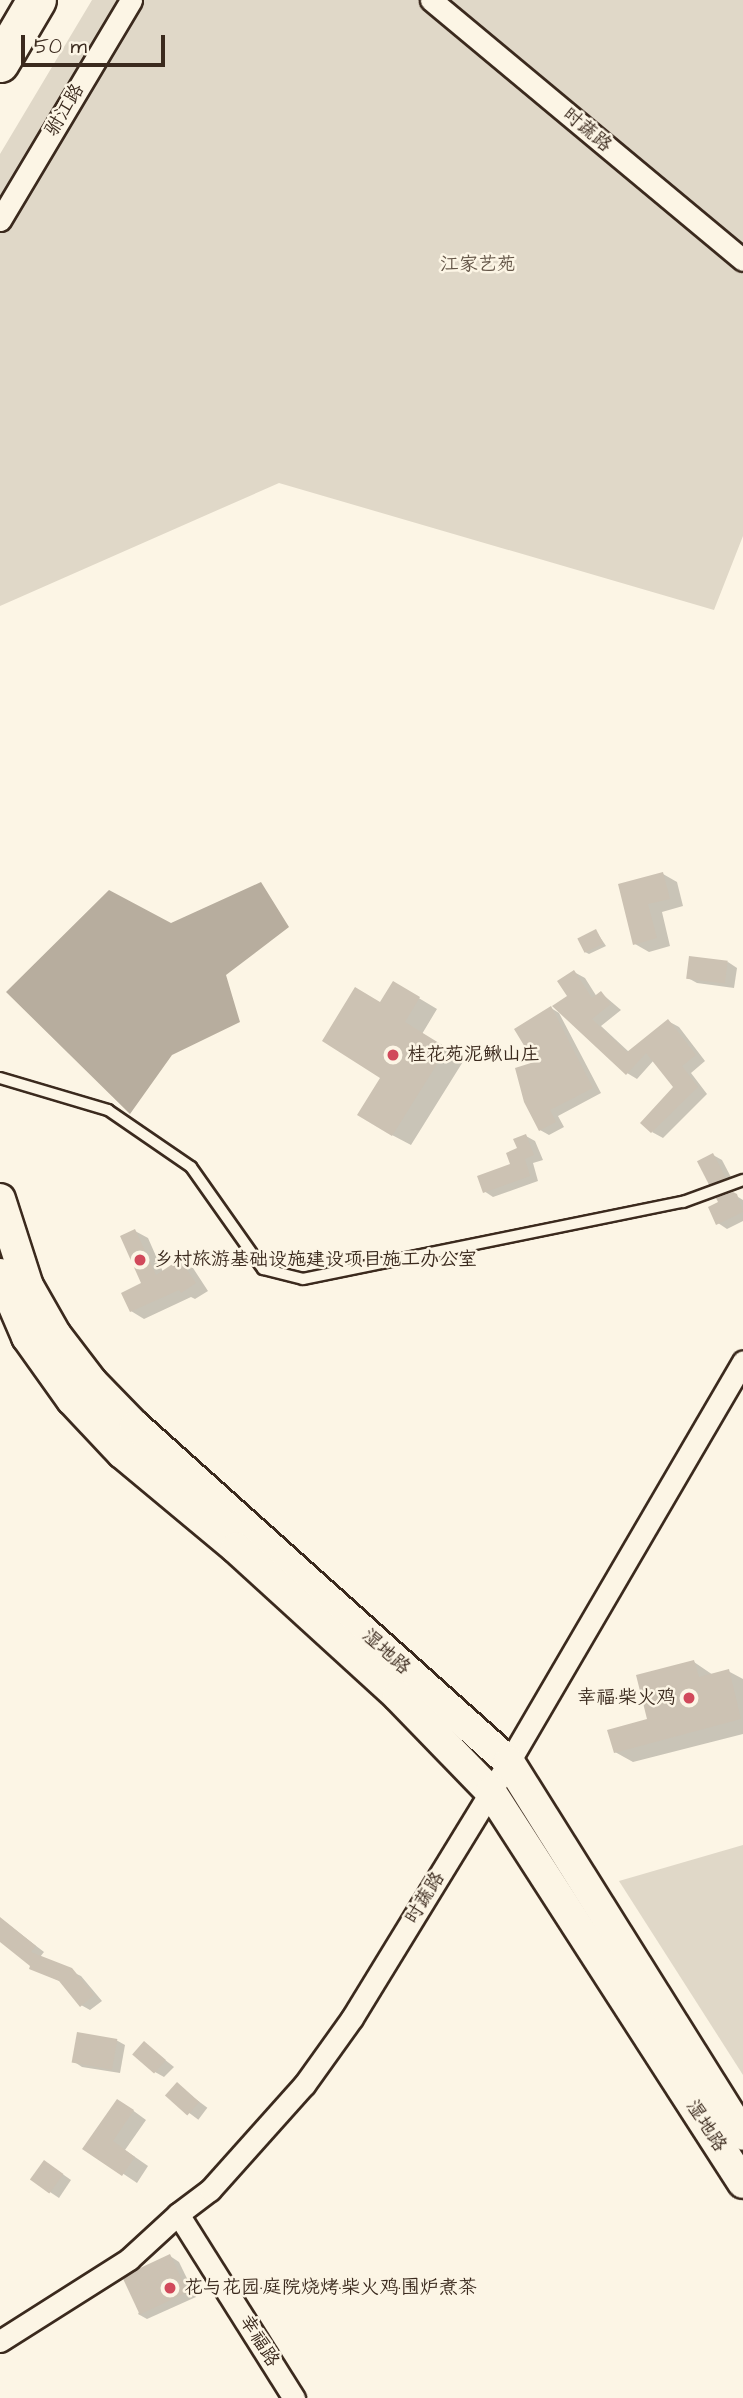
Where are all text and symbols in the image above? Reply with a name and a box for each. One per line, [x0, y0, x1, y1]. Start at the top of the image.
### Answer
scale bar [24, 21, 168, 65]
text: 50 m [34, 32, 87, 61]
street label: 驸江路 [41, 80, 89, 140]
street label: 时蔬路 [558, 103, 616, 157]
park label: 江家艺苑 [440, 254, 516, 276]
place label: 桂花苑泥鳅山庄 [407, 1044, 540, 1066]
marker: 桂花苑泥鳅山庄 [385, 1047, 401, 1063]
place label: 乡村旅游基础设施建设项目施工办公室 [154, 1249, 477, 1271]
marker: 乡村旅游基础设施建设项目施工办公室 [132, 1252, 148, 1268]
street label: 湿地路 [357, 1624, 415, 1680]
place label: 幸福·柴火鸡 [577, 1687, 675, 1709]
marker: 幸福·柴火鸡 [681, 1690, 697, 1706]
street label: 时蔬路 [400, 1868, 450, 1928]
street label: 湿地路 [681, 2096, 731, 2156]
place label: 花与花园·庭院烧烤·柴火鸡·围炉煮茶 [184, 2277, 477, 2299]
marker: 花与花园·庭院烧烤·柴火鸡·围炉煮茶 [162, 2280, 178, 2296]
street label: 幸福路 [234, 2311, 284, 2371]

